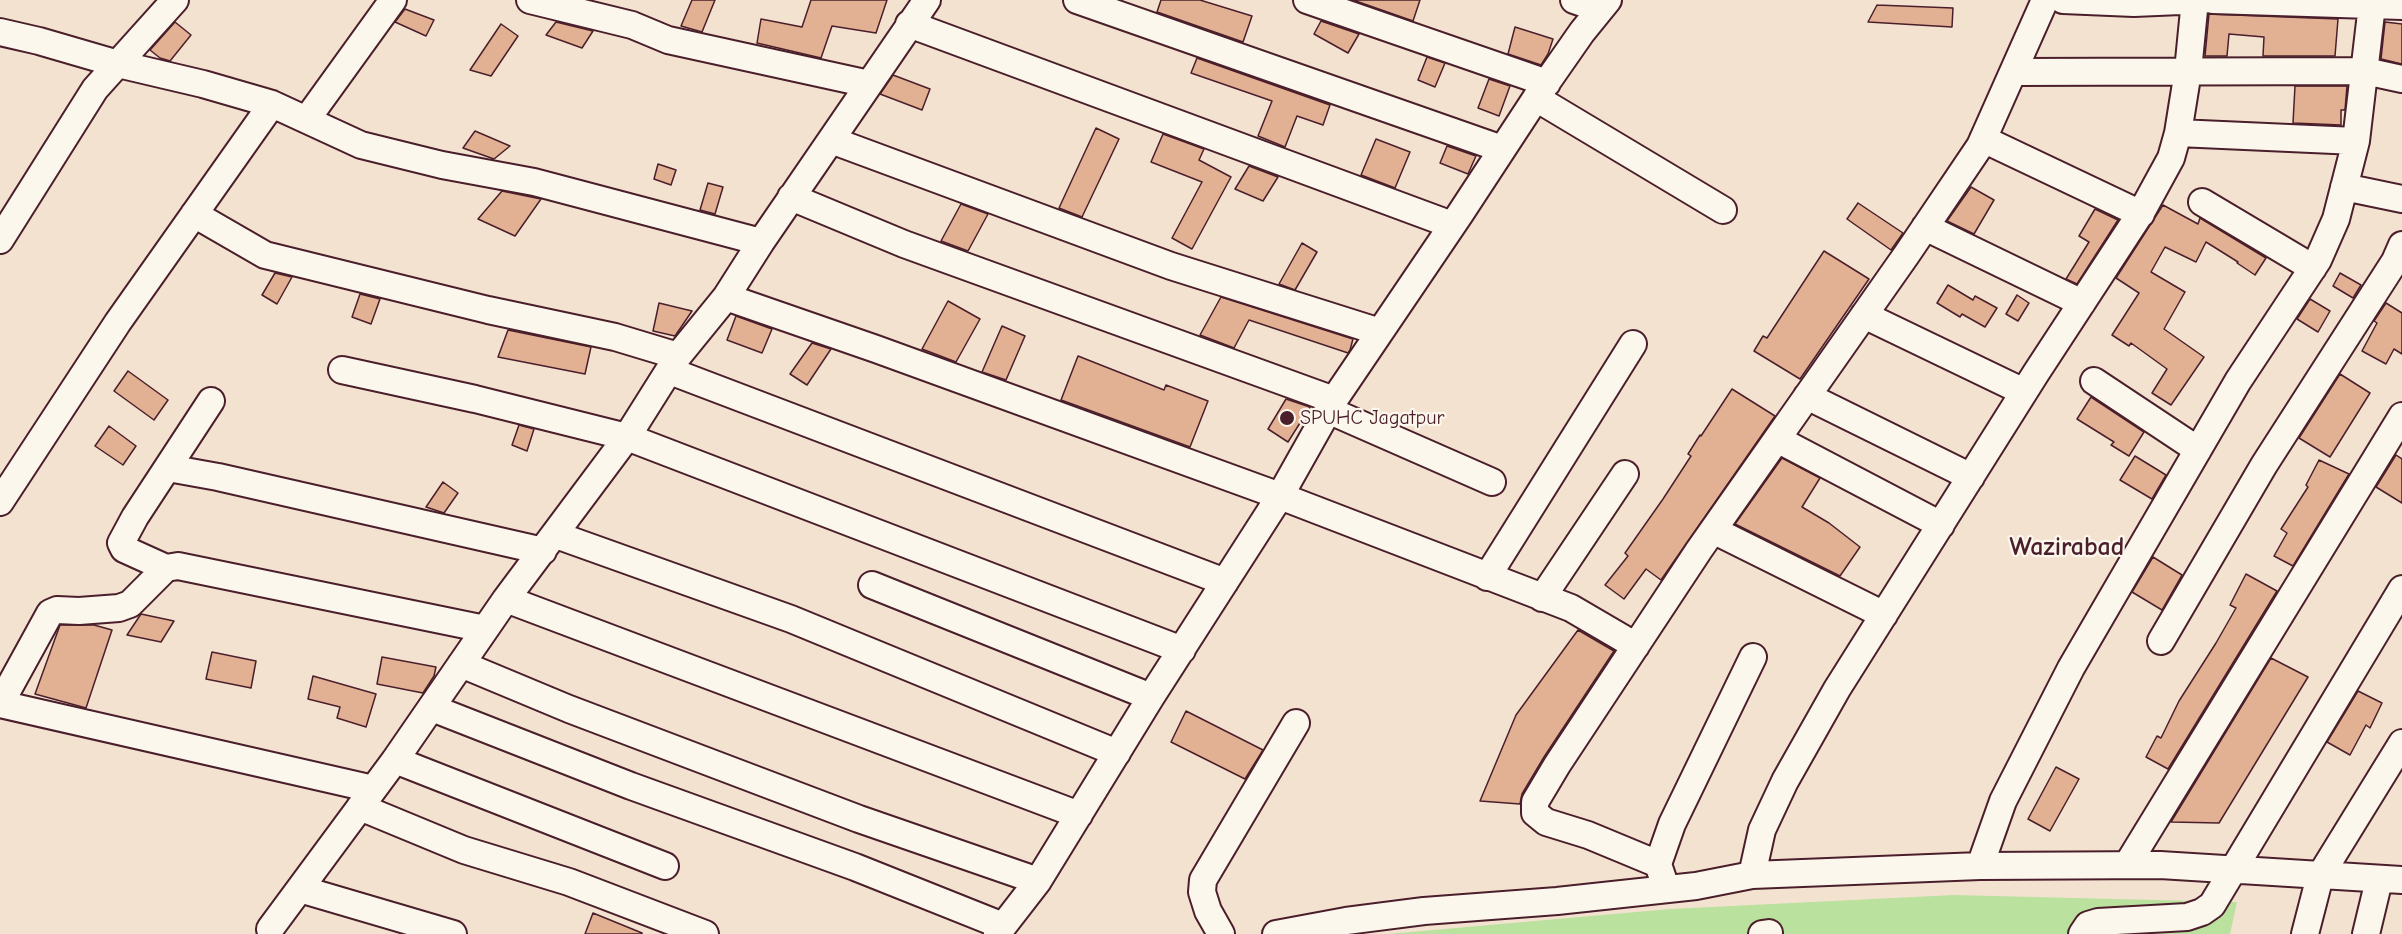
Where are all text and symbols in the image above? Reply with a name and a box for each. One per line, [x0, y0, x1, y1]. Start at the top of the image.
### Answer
place label: SPUHC Jagatpur [1300, 406, 1444, 430]
marker: SPUHC Jagatpur [1278, 409, 1296, 427]
district label: Wazirabad [2010, 532, 2124, 564]

